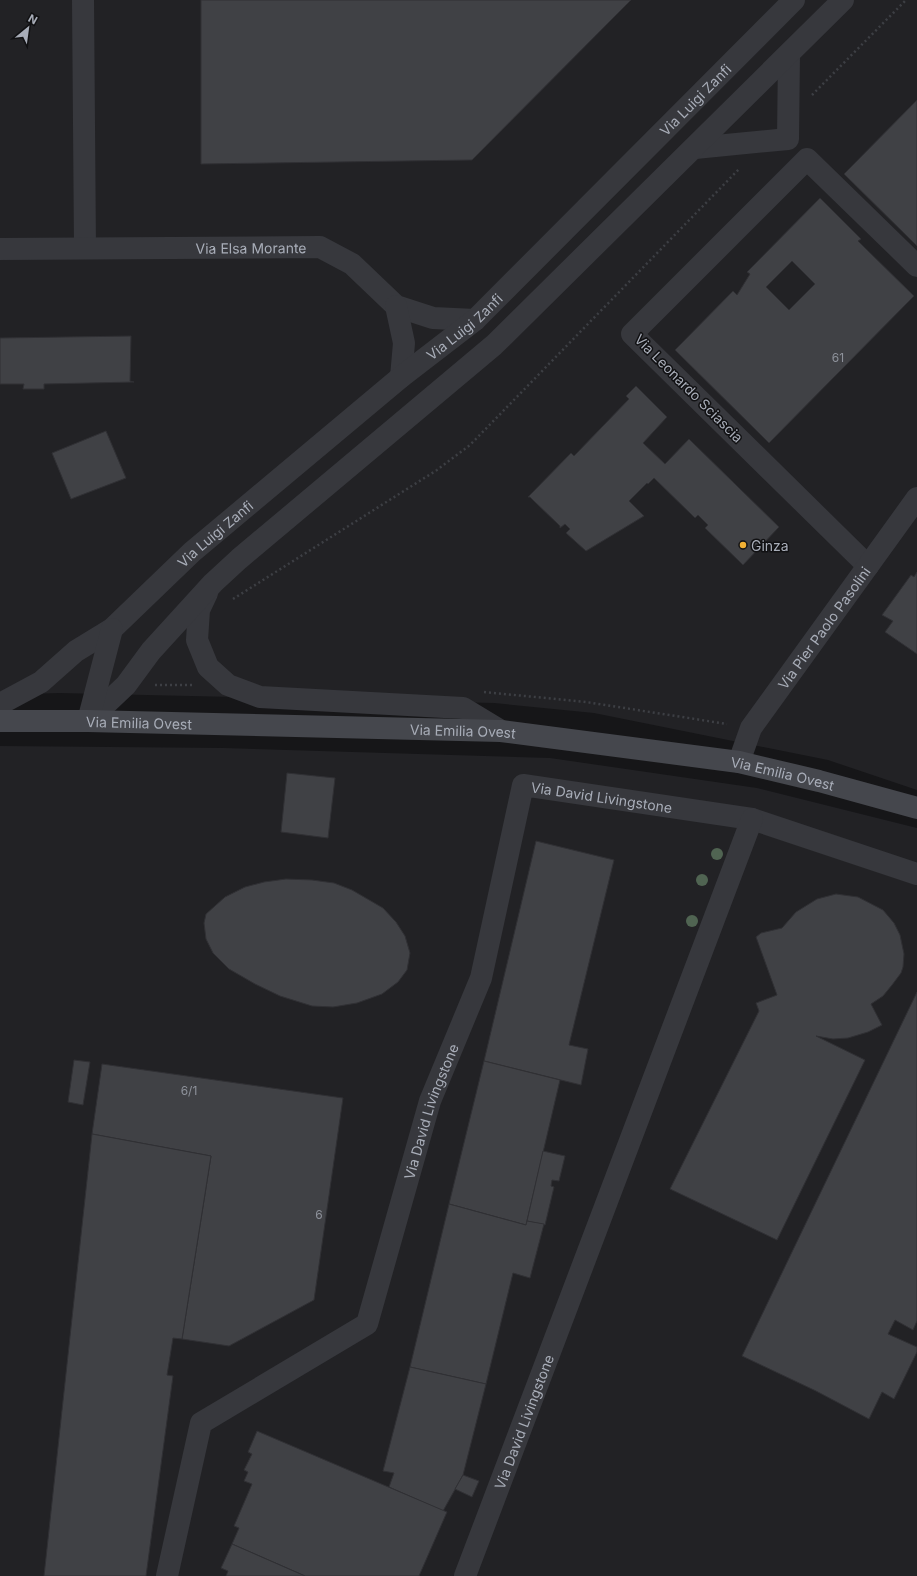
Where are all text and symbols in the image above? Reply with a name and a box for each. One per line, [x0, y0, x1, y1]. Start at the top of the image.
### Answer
north arrow [8, 8, 48, 48]
text: N [26, 11, 40, 27]
street label: Via Luigi Zanfi [656, 60, 734, 139]
street label: Via Elsa Morante [195, 239, 307, 256]
street label: Via Luigi Zanfi [423, 290, 505, 363]
street label: Via Leonardo Sciascia [631, 330, 747, 446]
house number: 61 [832, 350, 844, 365]
street label: Via Luigi Zanfi [174, 496, 256, 570]
place label: Ginza [751, 537, 789, 554]
marker: Ginza [738, 540, 748, 550]
street label: Via Pier Paolo Pasolini [774, 563, 873, 692]
street label: Via Emilia Ovest [86, 712, 193, 732]
street label: Via Emilia Ovest [410, 720, 517, 741]
street label: Via Emilia Ovest [730, 753, 837, 793]
street label: Via David Livingstone [530, 778, 673, 816]
street label: Via David Livingstone [400, 1041, 461, 1181]
house number: 6/1 [181, 1083, 197, 1098]
house number: 6 [315, 1207, 323, 1222]
street label: Via David Livingstone [490, 1352, 557, 1491]

